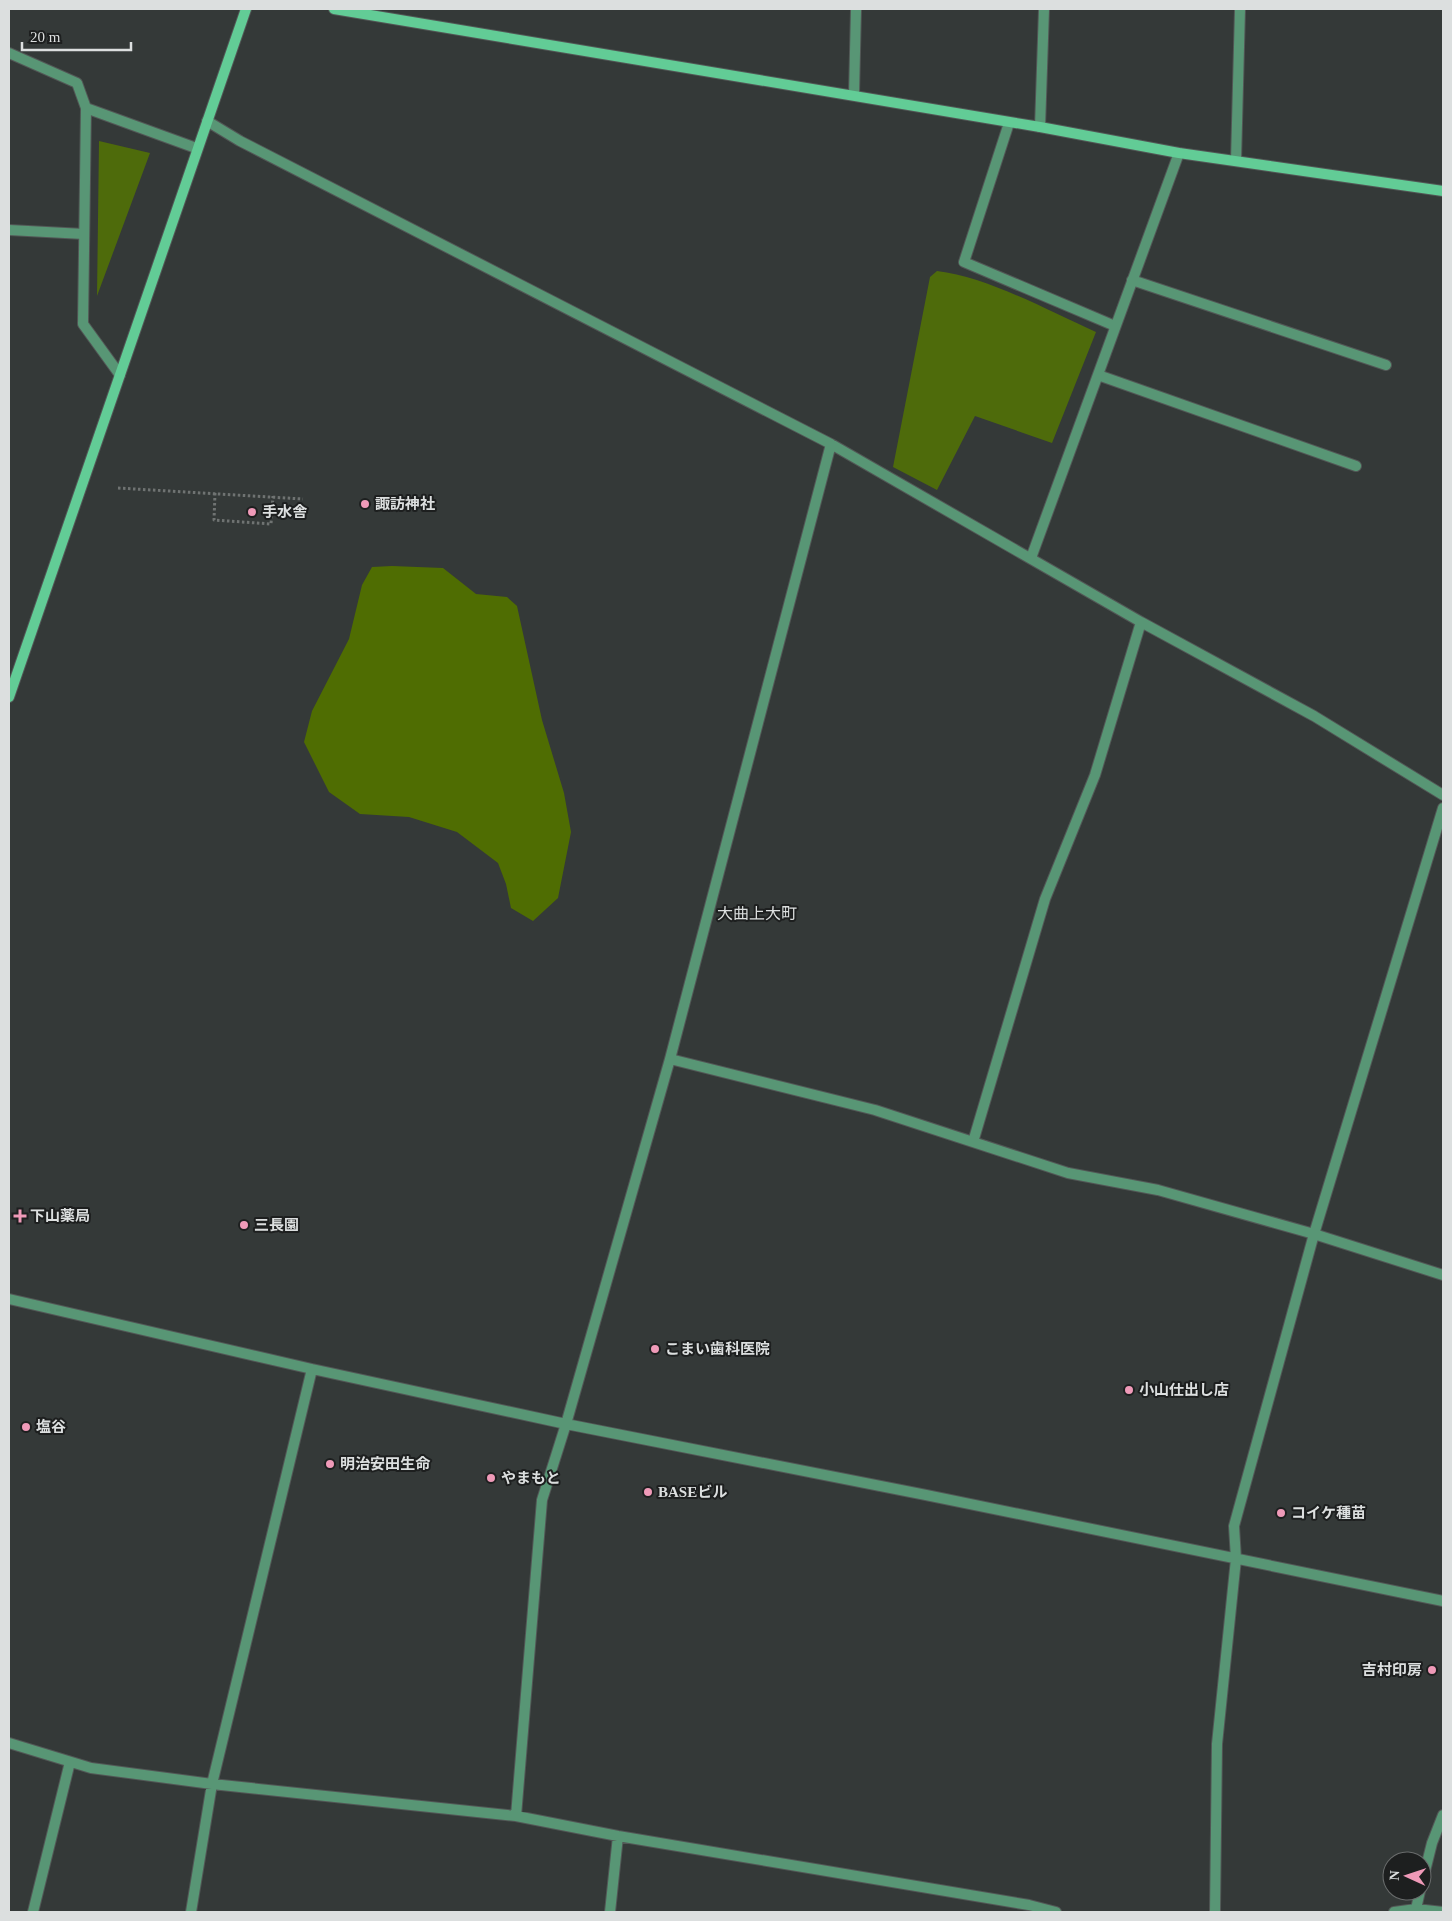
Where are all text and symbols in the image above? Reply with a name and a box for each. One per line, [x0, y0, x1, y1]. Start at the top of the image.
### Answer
scale bar [22, 20, 131, 52]
text: 20 m [30, 29, 61, 45]
place label: 諏訪神社 [375, 495, 435, 512]
marker: 諏訪神社 [359, 498, 371, 510]
place label: 手水舎 [262, 504, 308, 520]
marker: 手水舎 [246, 506, 258, 518]
district label: 大曲上大町 [717, 905, 797, 922]
place label: 下山薬局 [30, 1208, 90, 1224]
marker: 下山薬局 [14, 1210, 26, 1222]
place label: 三長園 [254, 1217, 299, 1233]
marker: 三長園 [238, 1219, 250, 1231]
place label: こまい歯科医院 [665, 1341, 770, 1357]
marker: こまい歯科医院 [649, 1343, 661, 1355]
place label: 小山仕出し店 [1139, 1382, 1229, 1398]
marker: 小山仕出し店 [1123, 1384, 1135, 1396]
place label: 塩谷 [36, 1418, 66, 1435]
marker: 塩谷 [20, 1421, 32, 1433]
place label: 明治安田生命 [340, 1456, 431, 1472]
marker: 明治安田生命 [324, 1458, 336, 1470]
place label: やまもと [501, 1470, 561, 1486]
marker: やまもと [485, 1472, 497, 1484]
place label: BASEビル [658, 1484, 727, 1500]
marker: BASEビル [642, 1486, 654, 1498]
place label: コイケ種苗 [1291, 1505, 1366, 1521]
marker: コイケ種苗 [1275, 1507, 1287, 1519]
place label: 吉村印房 [1362, 1661, 1422, 1678]
marker: 吉村印房 [1426, 1664, 1438, 1676]
north arrow [1382, 1851, 1432, 1901]
text: N [1387, 1870, 1402, 1881]

